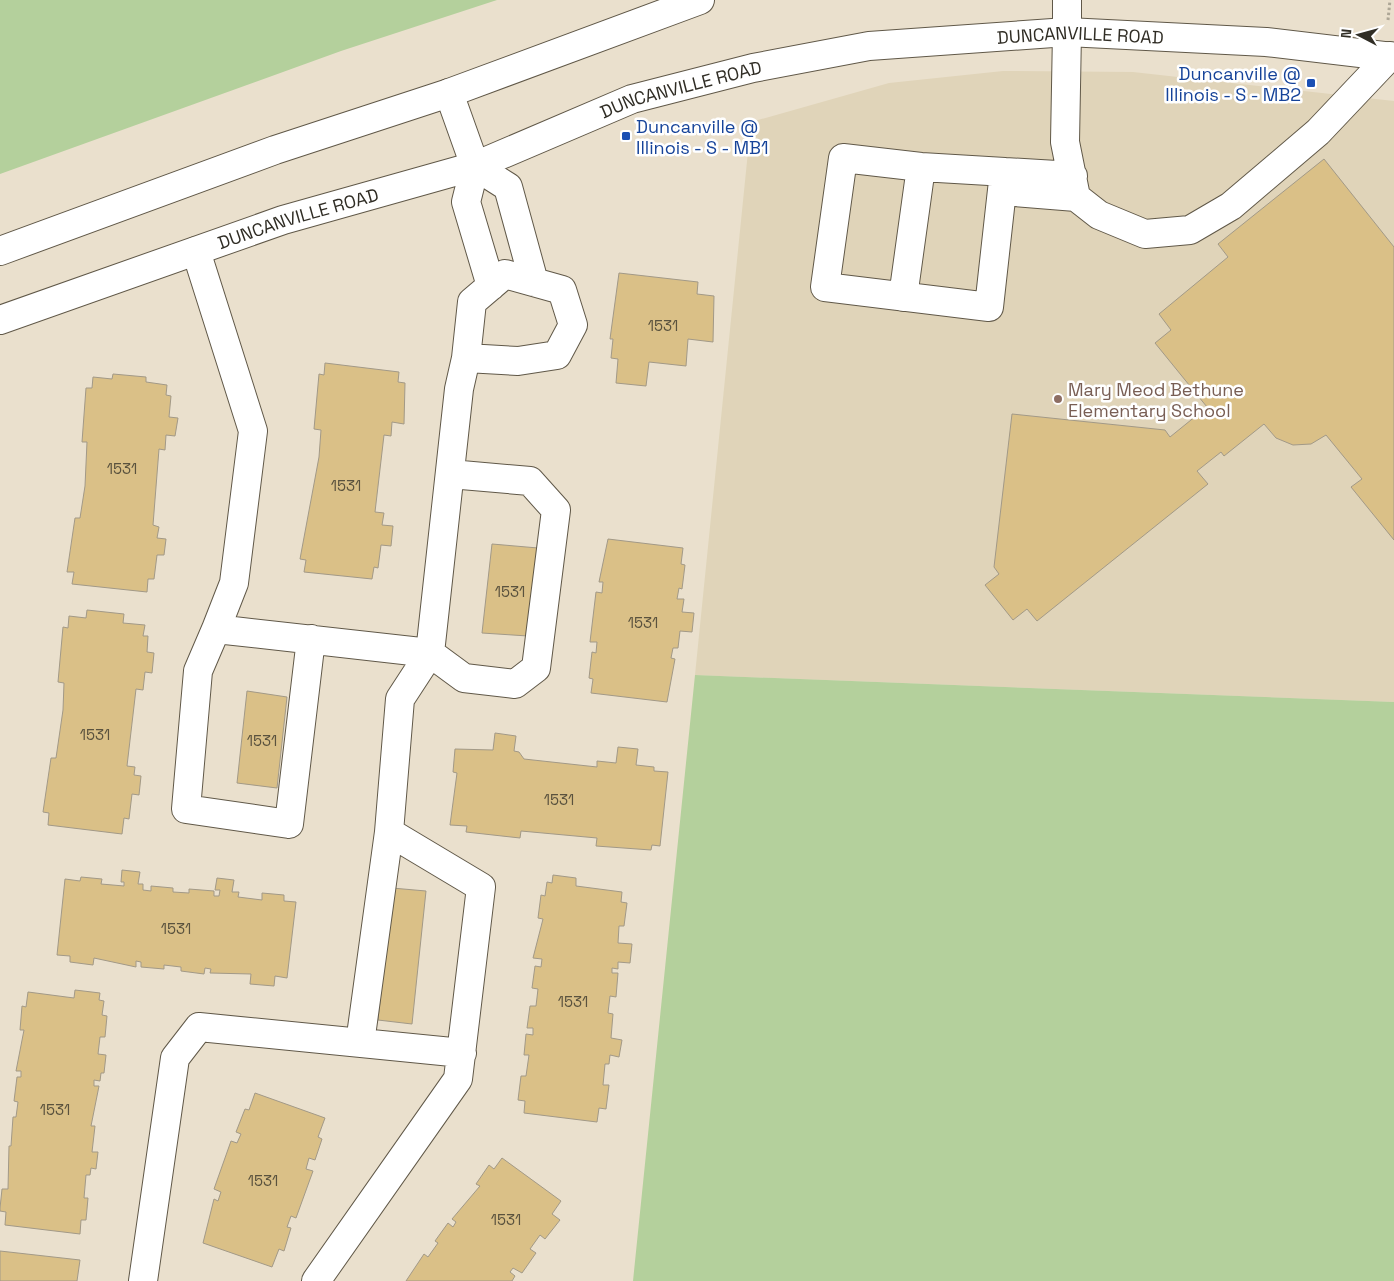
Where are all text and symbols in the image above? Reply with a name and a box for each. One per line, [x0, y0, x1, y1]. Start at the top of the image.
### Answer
north arrow [1334, 10, 1384, 60]
street label: DUNCANVILLE ROAD [996, 21, 1164, 48]
text: N [1337, 28, 1356, 39]
street label: DUNCANVILLE ROAD [596, 55, 763, 123]
place label: Duncanville @ Illinois - S - MB2 [1165, 62, 1301, 106]
marker: Duncanville @ Illinois - S - MB2 [1305, 77, 1317, 89]
place label: Duncanville @ Illinois - S - MB1 [636, 115, 769, 159]
marker: Duncanville @ Illinois - S - MB1 [620, 130, 632, 142]
street label: DUNCANVILLE ROAD [214, 182, 381, 254]
house number: 1531 [648, 316, 678, 335]
place label: Mary Meod Bethune Elementary School [1068, 378, 1244, 422]
marker: Mary Meod Bethune Elementary School [1052, 393, 1064, 405]
house number: 1531 [107, 459, 137, 478]
house number: 1531 [331, 476, 361, 495]
house number: 1531 [495, 582, 525, 601]
house number: 1531 [628, 613, 658, 632]
house number: 1531 [80, 725, 110, 744]
house number: 1531 [247, 731, 277, 750]
house number: 1531 [544, 790, 574, 809]
house number: 1531 [161, 919, 191, 938]
house number: 1531 [558, 992, 588, 1011]
house number: 1531 [40, 1100, 70, 1119]
house number: 1531 [248, 1171, 278, 1190]
house number: 1531 [491, 1210, 521, 1229]

